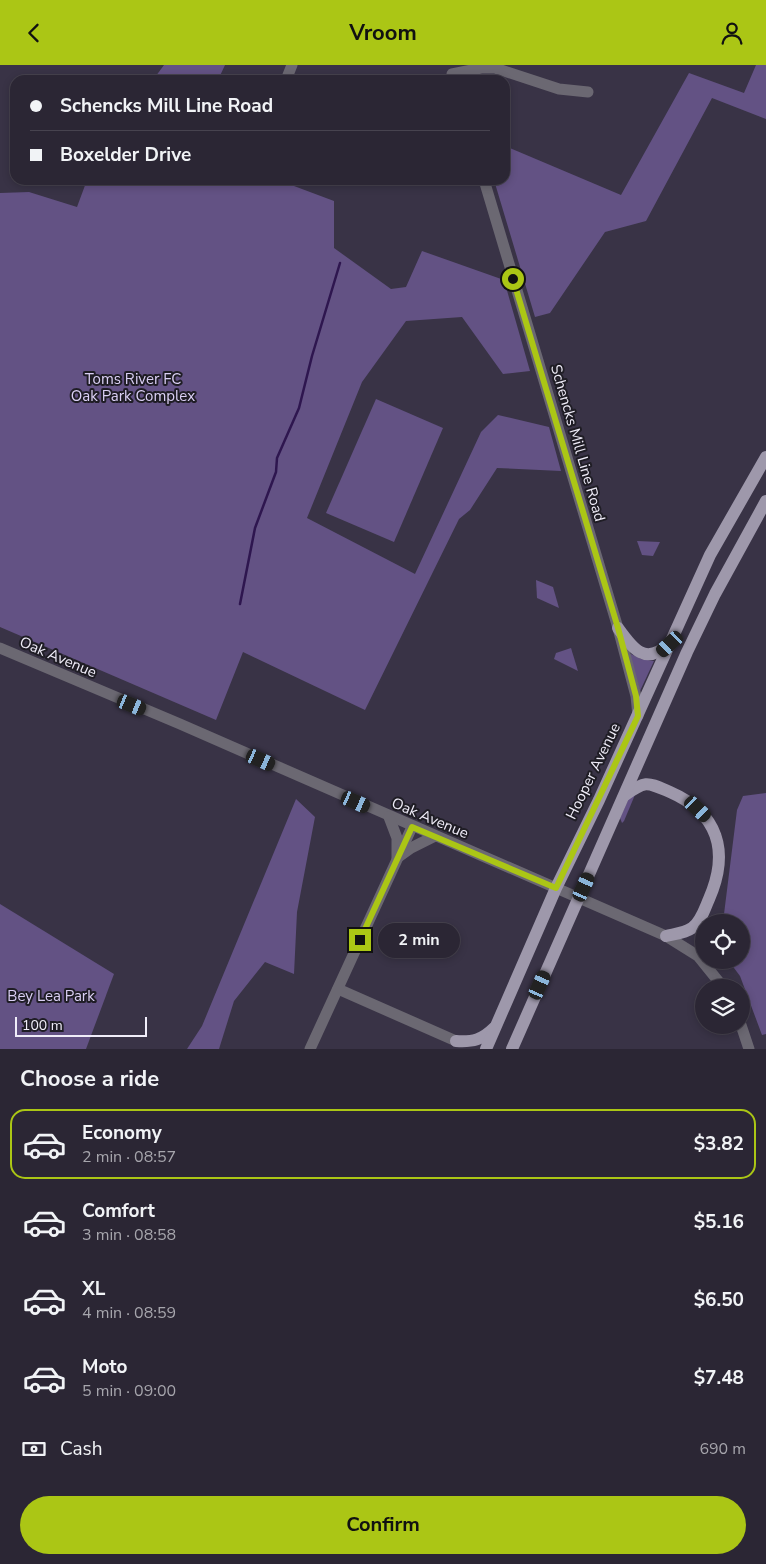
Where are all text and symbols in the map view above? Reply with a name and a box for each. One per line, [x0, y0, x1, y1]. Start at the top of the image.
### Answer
text: Vroom [349, 18, 417, 48]
icon: back [20, 19, 48, 47]
icon: person [718, 19, 746, 47]
text: Schencks Mill Line Road [60, 93, 273, 119]
text: Boxelder Drive [60, 142, 191, 168]
route start [502, 268, 524, 290]
street label: Schencks Mill Line Road [546, 362, 610, 524]
park label: Toms River FC Oak Park Complex [71, 369, 195, 406]
car [653, 628, 686, 660]
street label: Oak Avenue [16, 632, 100, 682]
car [115, 692, 148, 718]
street label: Hooper Avenue [561, 719, 625, 823]
car [244, 747, 277, 773]
car [339, 789, 372, 815]
street label: Oak Avenue [388, 793, 472, 843]
car [681, 793, 714, 825]
car [571, 870, 596, 904]
map controls [695, 914, 750, 1034]
button: locate [695, 914, 750, 969]
callout: 2 min [378, 923, 460, 957]
route end [349, 929, 371, 951]
text: 2 min [398, 929, 440, 951]
car [527, 968, 552, 1002]
button: layers [695, 979, 750, 1034]
park label: Bey Lea Park [7, 986, 95, 1006]
scale bar [15, 1014, 148, 1037]
text: 100 m [22, 1016, 63, 1035]
text: Choose a ride [20, 1064, 159, 1094]
text: Economy [82, 1120, 162, 1146]
icon: car [22, 1122, 67, 1167]
text: $3.82 [694, 1131, 744, 1157]
text: 2 min · 08:57 [82, 1146, 176, 1168]
text: Comfort [82, 1198, 155, 1224]
icon: car [22, 1200, 67, 1245]
text: $5.16 [694, 1209, 744, 1235]
text: 3 min · 08:58 [82, 1224, 176, 1246]
text: XL [82, 1276, 105, 1302]
icon: car [22, 1278, 67, 1323]
text: $6.50 [694, 1287, 744, 1313]
text: 4 min · 08:59 [82, 1302, 176, 1324]
text: Moto [82, 1354, 128, 1380]
icon: car [22, 1356, 67, 1401]
text: $7.48 [694, 1365, 744, 1391]
text: 5 min · 09:00 [82, 1380, 176, 1402]
icon: cash [20, 1435, 48, 1463]
text: Cash [60, 1436, 102, 1462]
text: 690 m [699, 1438, 746, 1460]
button: Confirm [20, 1496, 746, 1554]

